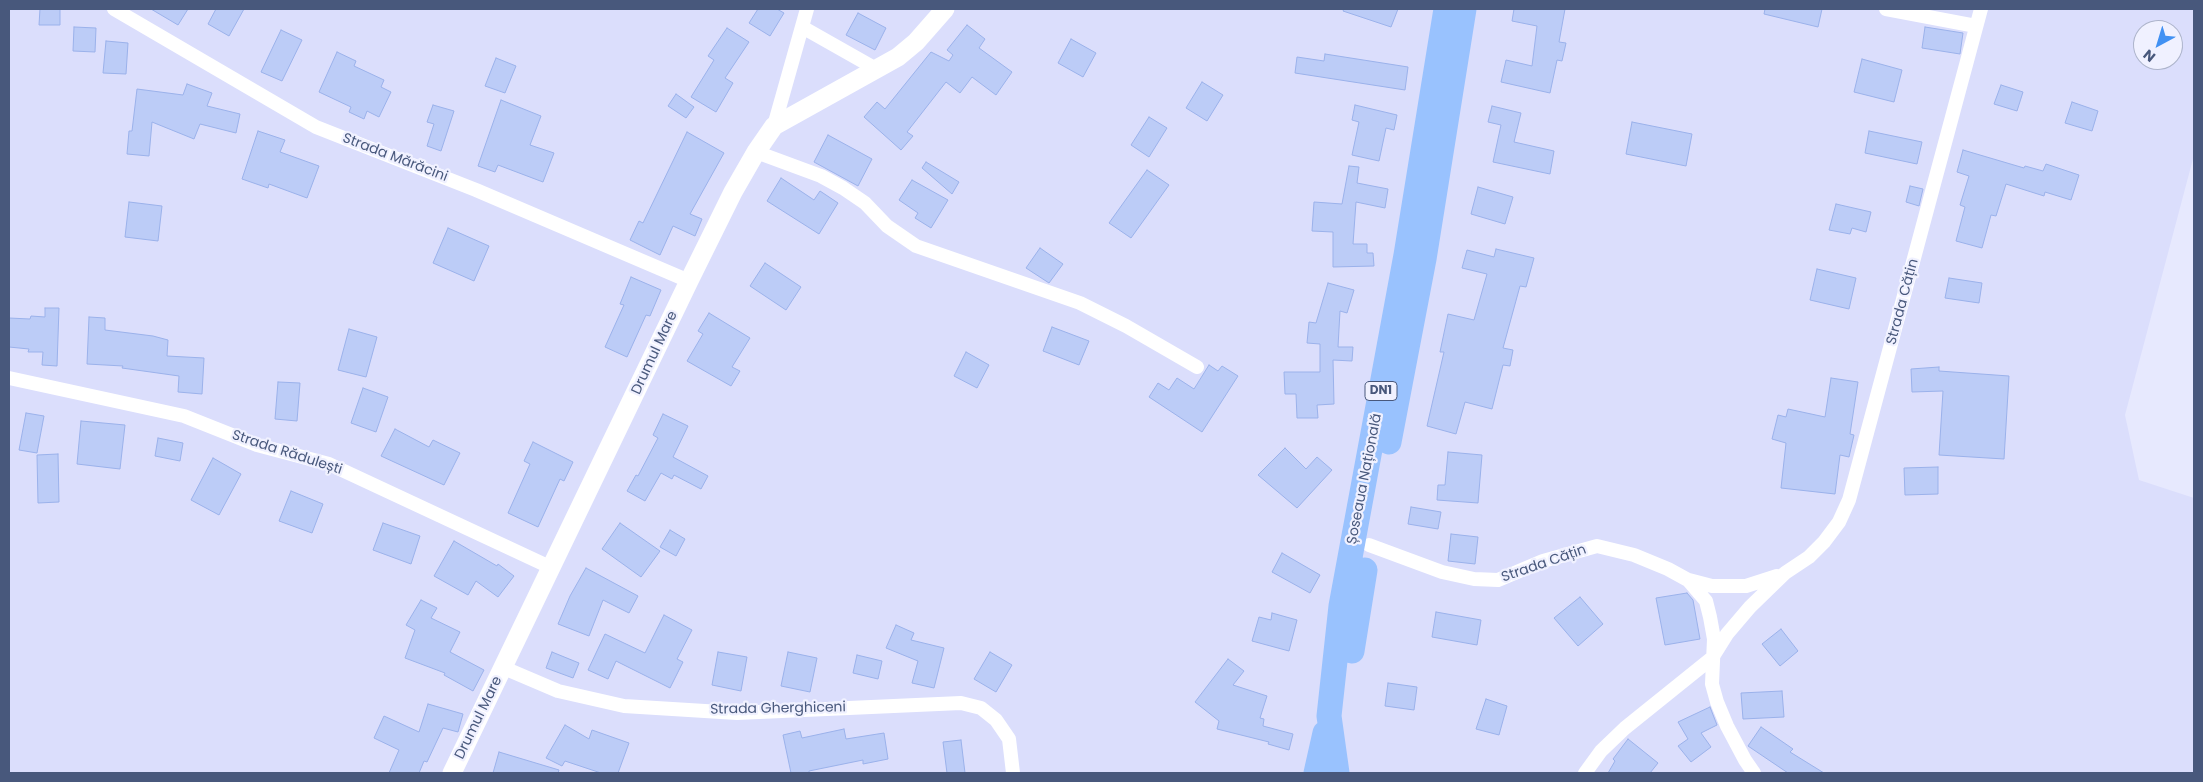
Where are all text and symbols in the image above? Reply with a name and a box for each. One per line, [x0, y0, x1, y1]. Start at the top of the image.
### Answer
north arrow [2133, 20, 2183, 70]
text: N [2139, 45, 2160, 67]
street label: Strada Mărăcini [340, 130, 450, 186]
street label: Strada Cățin [1883, 257, 1923, 347]
street label: Drumul Mare [628, 309, 682, 397]
road number: DN1 [1365, 382, 1397, 401]
street label: Șoseaua Națională [1344, 412, 1386, 546]
street label: Strada Rădulești [230, 427, 344, 479]
street label: Strada Cățin [1499, 542, 1589, 586]
street label: Drumul Mare [452, 674, 506, 762]
street label: Strada Gherghiceni [710, 699, 846, 719]

